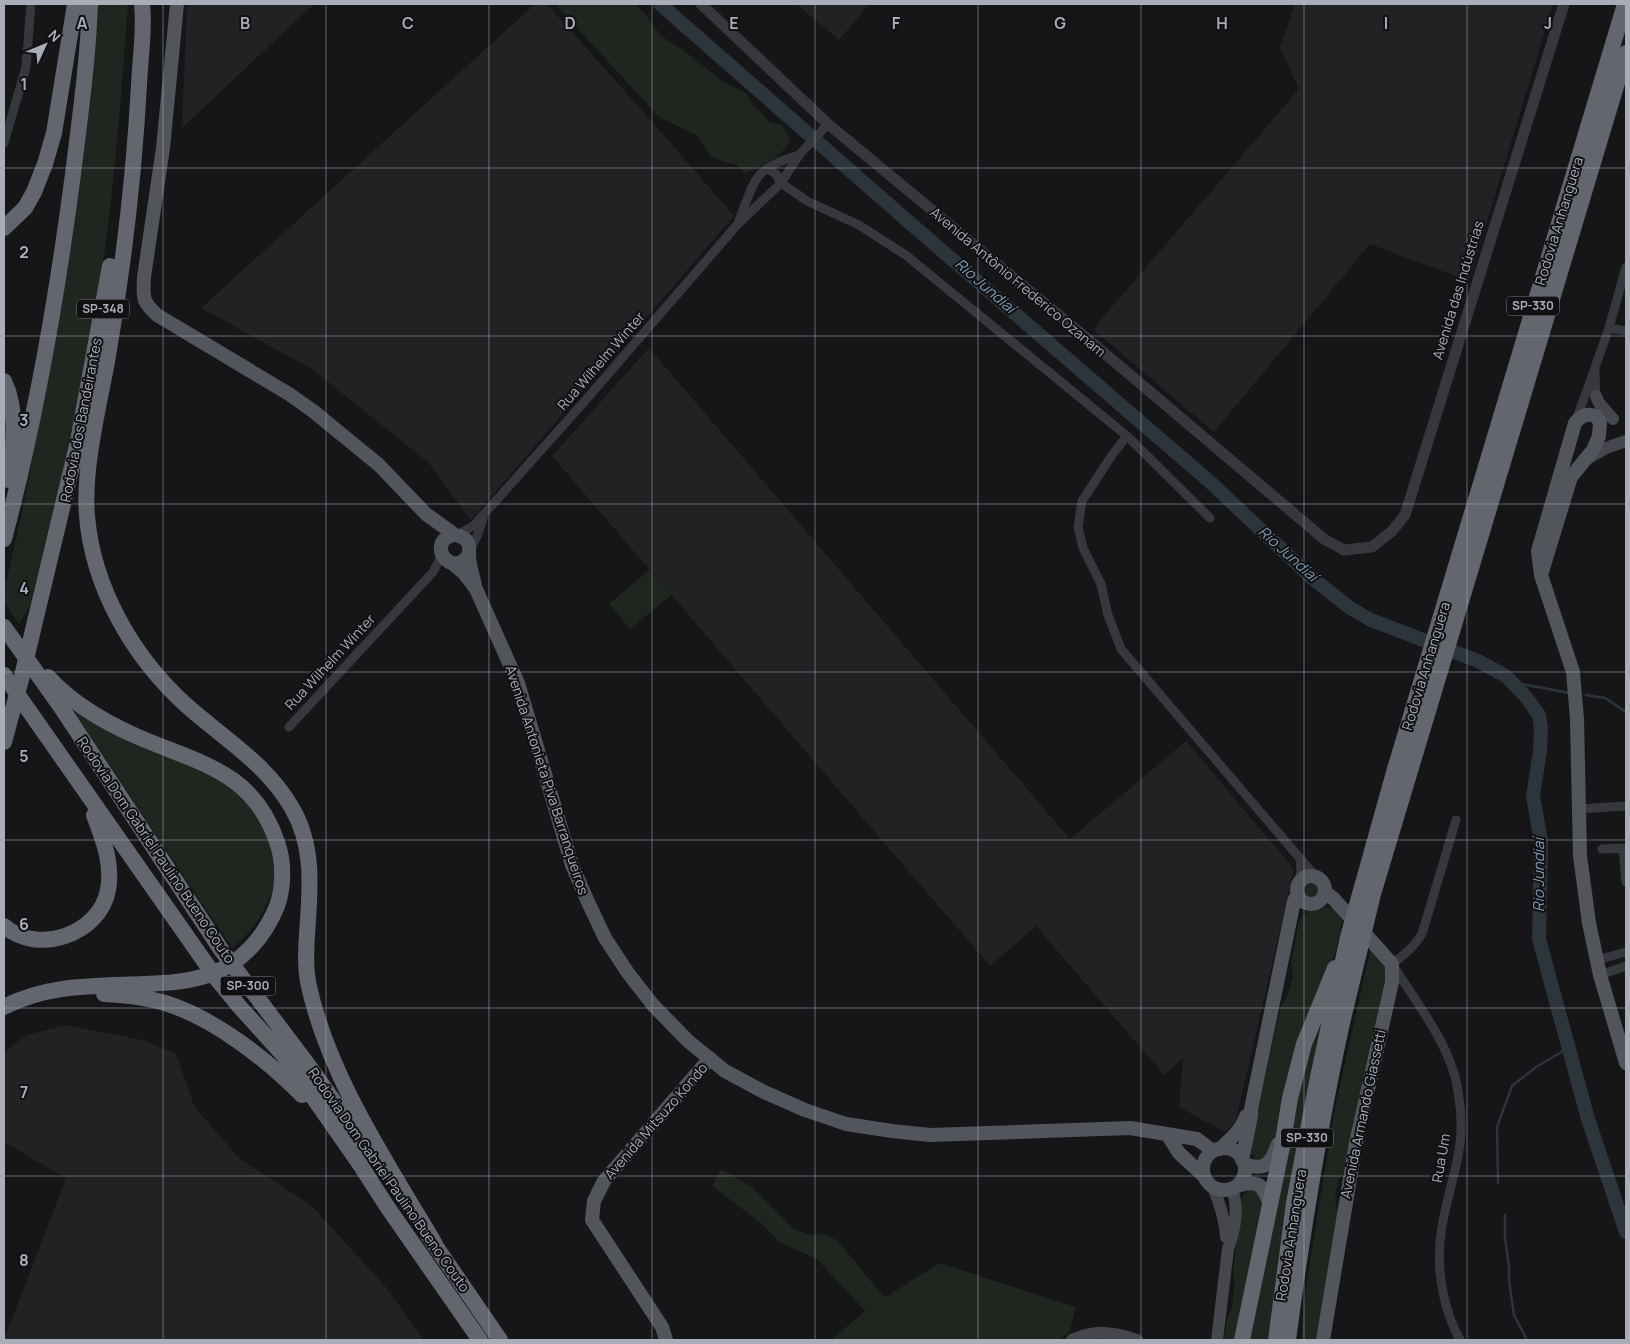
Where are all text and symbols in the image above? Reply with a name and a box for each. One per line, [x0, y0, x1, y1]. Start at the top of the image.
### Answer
text: A [77, 12, 88, 34]
text: B [240, 12, 250, 34]
text: C [402, 12, 414, 34]
text: D [564, 12, 576, 34]
text: E [729, 12, 739, 34]
text: F [892, 12, 901, 34]
text: G [1054, 12, 1066, 34]
text: H [1216, 12, 1228, 34]
text: I [1384, 12, 1388, 34]
text: J [1544, 12, 1552, 34]
north arrow [20, 20, 70, 70]
text: N [44, 25, 65, 46]
text: 1 [20, 73, 28, 95]
street label: Rodovia Anhanguera [1530, 154, 1587, 287]
street label: Avenida Antônio Frederico Ozanam [927, 203, 1110, 361]
street label: Avenida das Indústrias [1427, 218, 1488, 362]
text: 2 [19, 241, 29, 263]
water label: Rio Jundiaí [951, 253, 1023, 320]
road number: SP-330 [1507, 296, 1559, 316]
road number: SP-348 [77, 300, 129, 318]
street label: Rua Wilhelm Winter [553, 307, 649, 414]
street label: Rodovia dos Bandeirantes [55, 336, 106, 504]
text: 3 [19, 409, 29, 431]
water label: Rio Jundiaí [1254, 521, 1325, 588]
text: 4 [19, 577, 29, 599]
street label: Rodovia Anhanguera [1397, 599, 1454, 732]
street label: Rua Wilhelm Winter [280, 610, 379, 714]
street label: Avenida Antonieta Piva Barranqueiros [501, 663, 594, 897]
street label: Rodovia Dom Gabriel Paulino Bueno Couto [73, 733, 240, 967]
text: 5 [19, 745, 29, 767]
water label: Rio Jundiaí [1528, 835, 1549, 912]
text: 6 [19, 913, 29, 935]
road number: SP-300 [220, 976, 276, 996]
street label: Avenida Armando Giassetti [1335, 1028, 1390, 1200]
street label: Avenida Mitsuzo Kondo [600, 1058, 712, 1183]
street label: Rodovia Dom Gabriel Paulino Bueno Couto [304, 1064, 475, 1296]
text: 7 [20, 1081, 28, 1103]
road number: SP-330 [1281, 1128, 1333, 1148]
street label: Rua Um [1427, 1132, 1454, 1184]
street label: Rodovia Anhanguera [1271, 1168, 1310, 1302]
text: 8 [19, 1249, 29, 1271]

